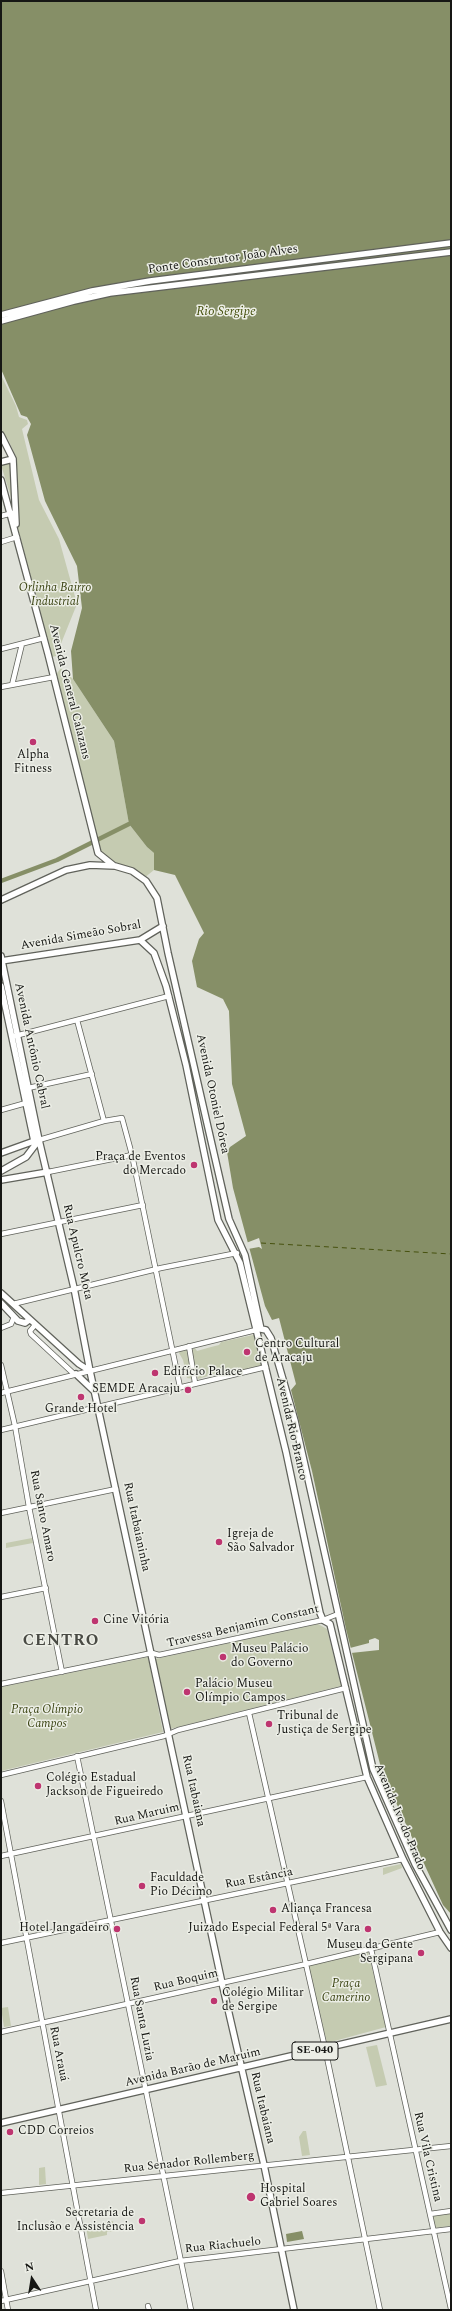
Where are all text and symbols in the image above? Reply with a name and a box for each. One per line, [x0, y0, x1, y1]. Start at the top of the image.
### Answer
street label: Ponte Construtor João Alves [147, 242, 299, 278]
water label: Rio Sergipe [196, 304, 256, 320]
park label: Orlinha Bairro Industrial [19, 582, 91, 610]
street label: Avenida General Calazans [45, 623, 93, 761]
marker: Alpha Fitness [28, 737, 38, 747]
place label: Alpha Fitness [14, 749, 52, 777]
street label: Avenida Simeão Sobral [20, 918, 142, 954]
street label: Avenida Antônio Cabral [11, 982, 51, 1110]
street label: Avenida Otoniel Dórea [192, 1033, 232, 1155]
place label: Praça de Eventos do Mercado [95, 1151, 186, 1179]
marker: Praça de Eventos do Mercado [189, 1160, 199, 1170]
street label: Rua Apulcro Mota [59, 1203, 95, 1301]
place label: Centro Cultural de Aracaju [255, 1338, 339, 1366]
marker: Centro Cultural de Aracaju [242, 1347, 252, 1357]
place label: Edifício Palace [163, 1366, 242, 1380]
marker: Edifício Palace [150, 1368, 160, 1378]
street label: Avenida Rio Branco [272, 1376, 310, 1482]
place label: SEMDE Aracaju [92, 1383, 180, 1397]
marker: SEMDE Aracaju [183, 1385, 193, 1395]
marker: Grande Hotel [76, 1392, 86, 1402]
place label: Grande Hotel [45, 1403, 117, 1417]
street label: Rua Santo Amaro [26, 1469, 58, 1563]
street label: Rua Itabaianinha [119, 1481, 153, 1573]
place label: Igreja de São Salvador [227, 1528, 294, 1556]
marker: Igreja de São Salvador [214, 1537, 224, 1547]
street label: Travessa Benjamim Constant [166, 1602, 320, 1652]
place label: Cine Vitória [103, 1614, 169, 1628]
marker: Cine Vitória [90, 1616, 100, 1626]
district label: CENTRO [23, 1632, 99, 1652]
place label: Museu Palácio do Governo [231, 1643, 309, 1671]
marker: Museu Palácio do Governo [218, 1652, 228, 1662]
place label: Palácio Museu Olímpio Campos [195, 1678, 286, 1706]
marker: Palácio Museu Olímpio Campos [182, 1687, 192, 1697]
park label: Praça Olímpio Campos [11, 1704, 83, 1732]
place label: Tribunal de Justiça de Sergipe [277, 1710, 372, 1738]
marker: Tribunal de Justiça de Sergipe [264, 1719, 274, 1729]
street label: Rua Itabaiana [178, 1754, 208, 1828]
street label: Avenida Ivo do Prado [370, 1762, 428, 1872]
place label: Colégio Estadual Jackson de Figueiredo [46, 1772, 163, 1800]
marker: Colégio Estadual Jackson de Figueiredo [33, 1781, 43, 1791]
street label: Rua Maruim [113, 1801, 181, 1829]
street label: Rua Estância [224, 1865, 294, 1893]
place label: Faculdade Pio Décimo [150, 1872, 212, 1900]
marker: Faculdade Pio Décimo [137, 1881, 147, 1891]
place label: Aliança Francesa [281, 1903, 372, 1917]
marker: Aliança Francesa [268, 1905, 278, 1915]
place label: Hotel Jangadeiro [19, 1922, 109, 1936]
place label: Juizado Especial Federal 5ª Vara [188, 1922, 360, 1936]
marker: Hotel Jangadeiro [112, 1924, 122, 1934]
marker: Juizado Especial Federal 5ª Vara [363, 1924, 373, 1934]
place label: Museu da Gente Sergipana [326, 1939, 413, 1967]
marker: Museu da Gente Sergipana [416, 1948, 426, 1958]
street label: Rua Boquim [152, 1967, 220, 1995]
street label: Rua Santa Luzia [126, 1975, 156, 2063]
park label: Praça Camerino [322, 1978, 370, 2006]
place label: Colégio Militar de Sergipe [222, 1987, 304, 2015]
marker: Colégio Militar de Sergipe [209, 1996, 219, 2006]
street label: Rua Arauá [46, 2025, 70, 2083]
road number: SE-040 [292, 2042, 338, 2060]
street label: Avenida Barão de Maruim [124, 2045, 262, 2091]
street label: Rua Itabaiana [247, 2071, 277, 2145]
street label: Rua Vila Cristina [410, 2111, 444, 2203]
place label: CDD Correios [18, 2125, 94, 2139]
marker: CDD Correios [5, 2127, 15, 2137]
street label: Rua Senador Rollemberg [123, 2149, 255, 2177]
place label: Hospital Gabriel Soares [260, 2183, 337, 2211]
marker: Hospital Gabriel Soares [245, 2191, 257, 2203]
place label: Secretaria de Inclusão e Assistência [17, 2207, 134, 2235]
marker: Secretaria de Inclusão e Assistência [137, 2216, 147, 2226]
street label: Rua Riachuelo [184, 2235, 262, 2257]
text: N [23, 2258, 36, 2276]
north arrow [12, 2259, 52, 2299]

